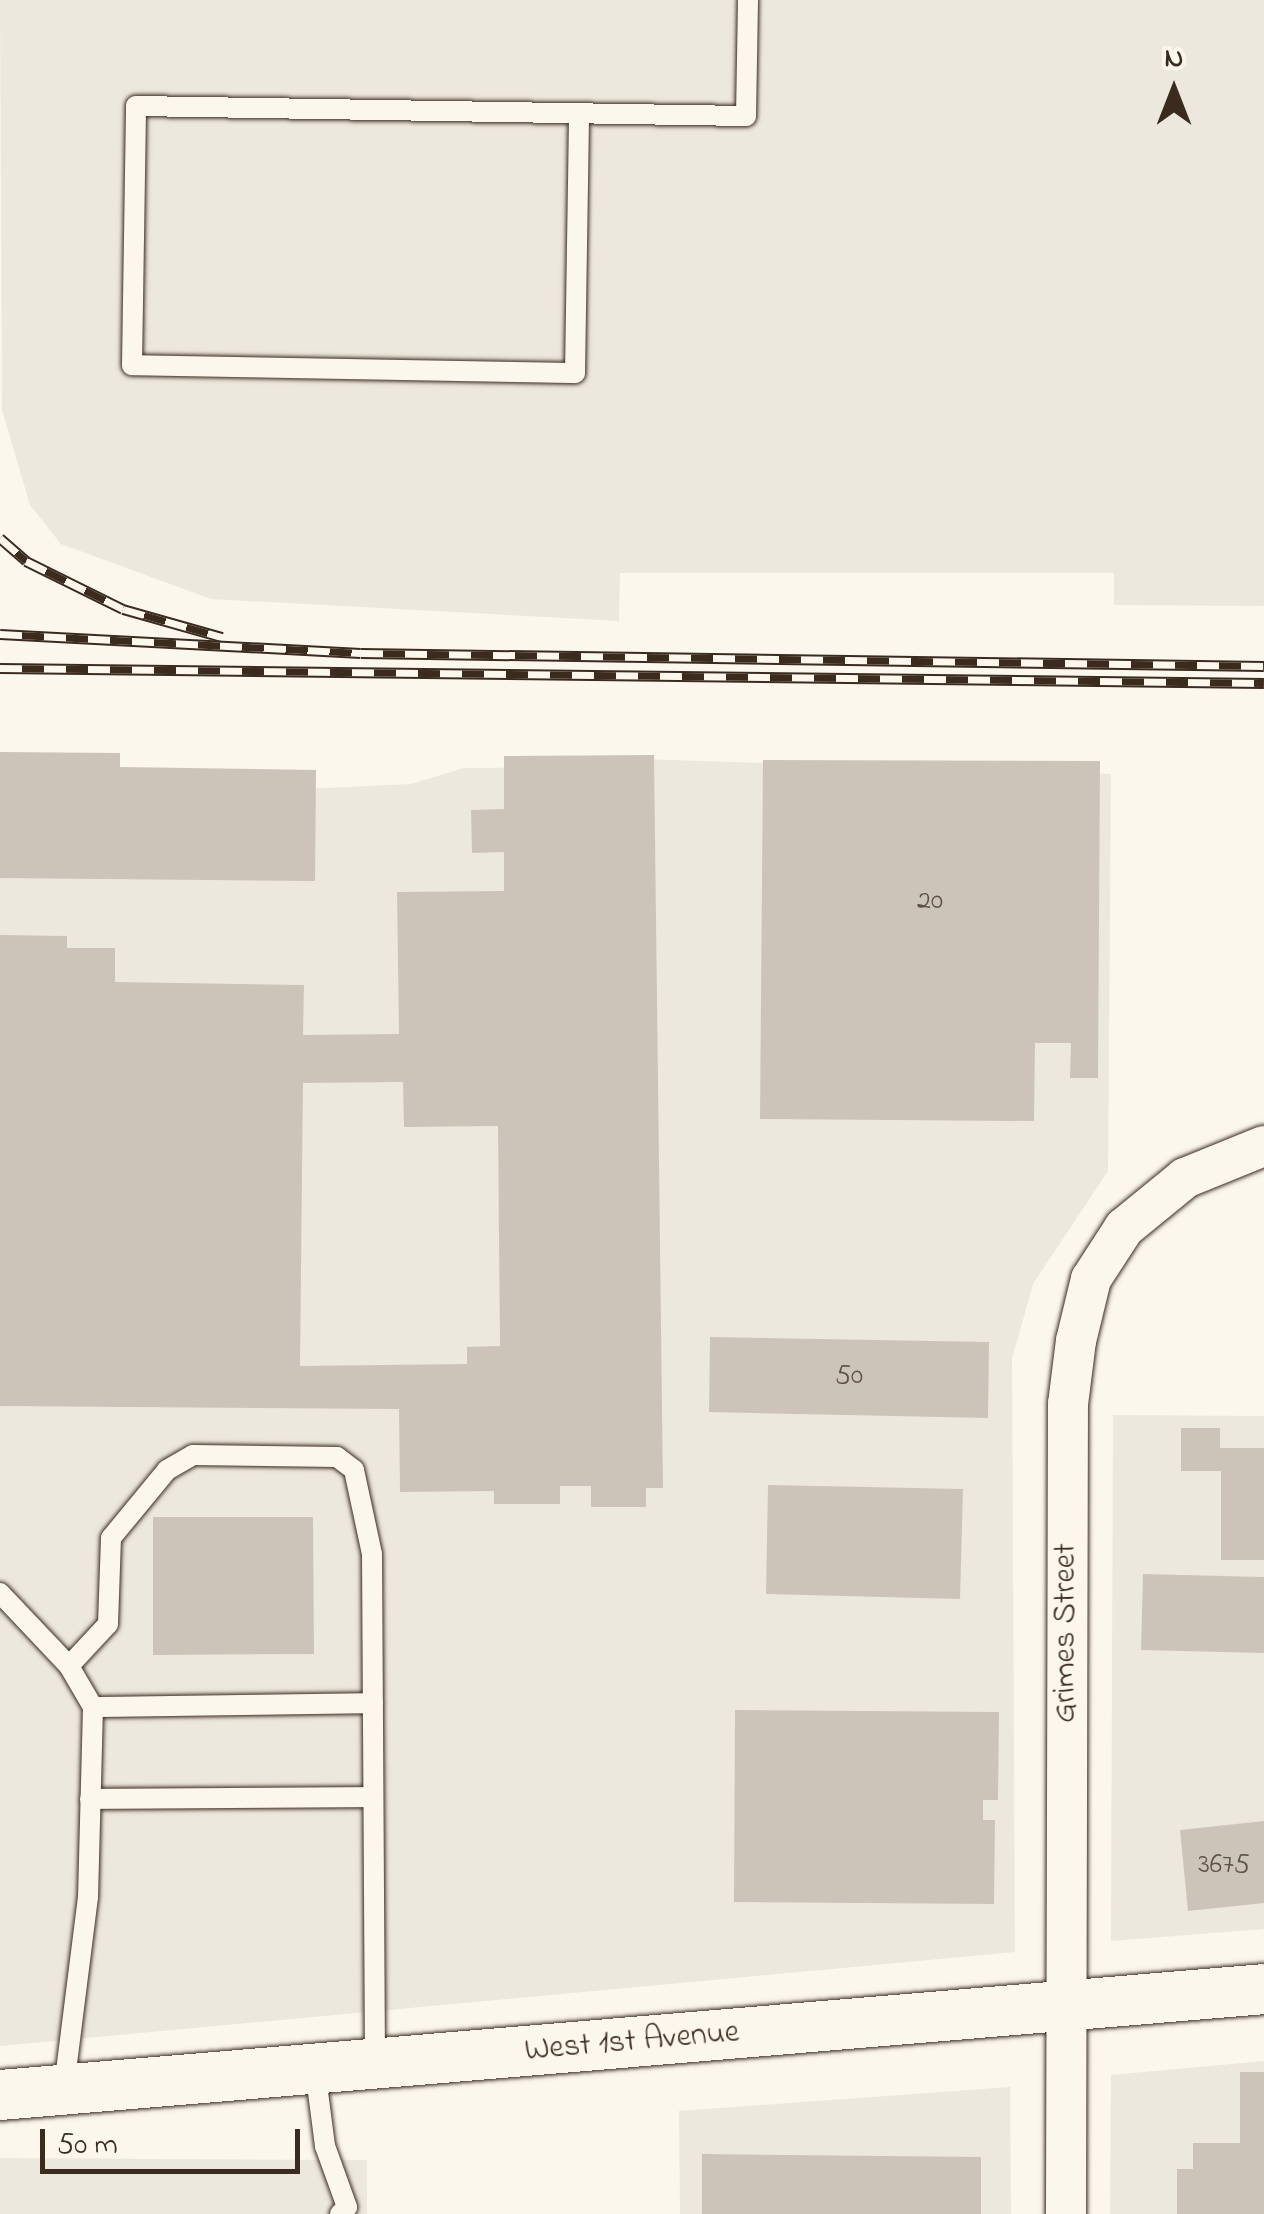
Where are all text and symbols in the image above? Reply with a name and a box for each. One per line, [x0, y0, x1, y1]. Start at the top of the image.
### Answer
text: N [1165, 39, 1183, 80]
north arrow [1124, 40, 1224, 140]
house number: 20 [917, 885, 943, 919]
house number: 50 [835, 1360, 863, 1394]
street label: Grimes Street [1048, 1543, 1086, 1723]
house number: 3675 [1198, 1849, 1250, 1883]
street label: West 1st Avenue [523, 2015, 741, 2071]
scale bar [45, 2109, 305, 2171]
text: 50 m [57, 2124, 118, 2168]

